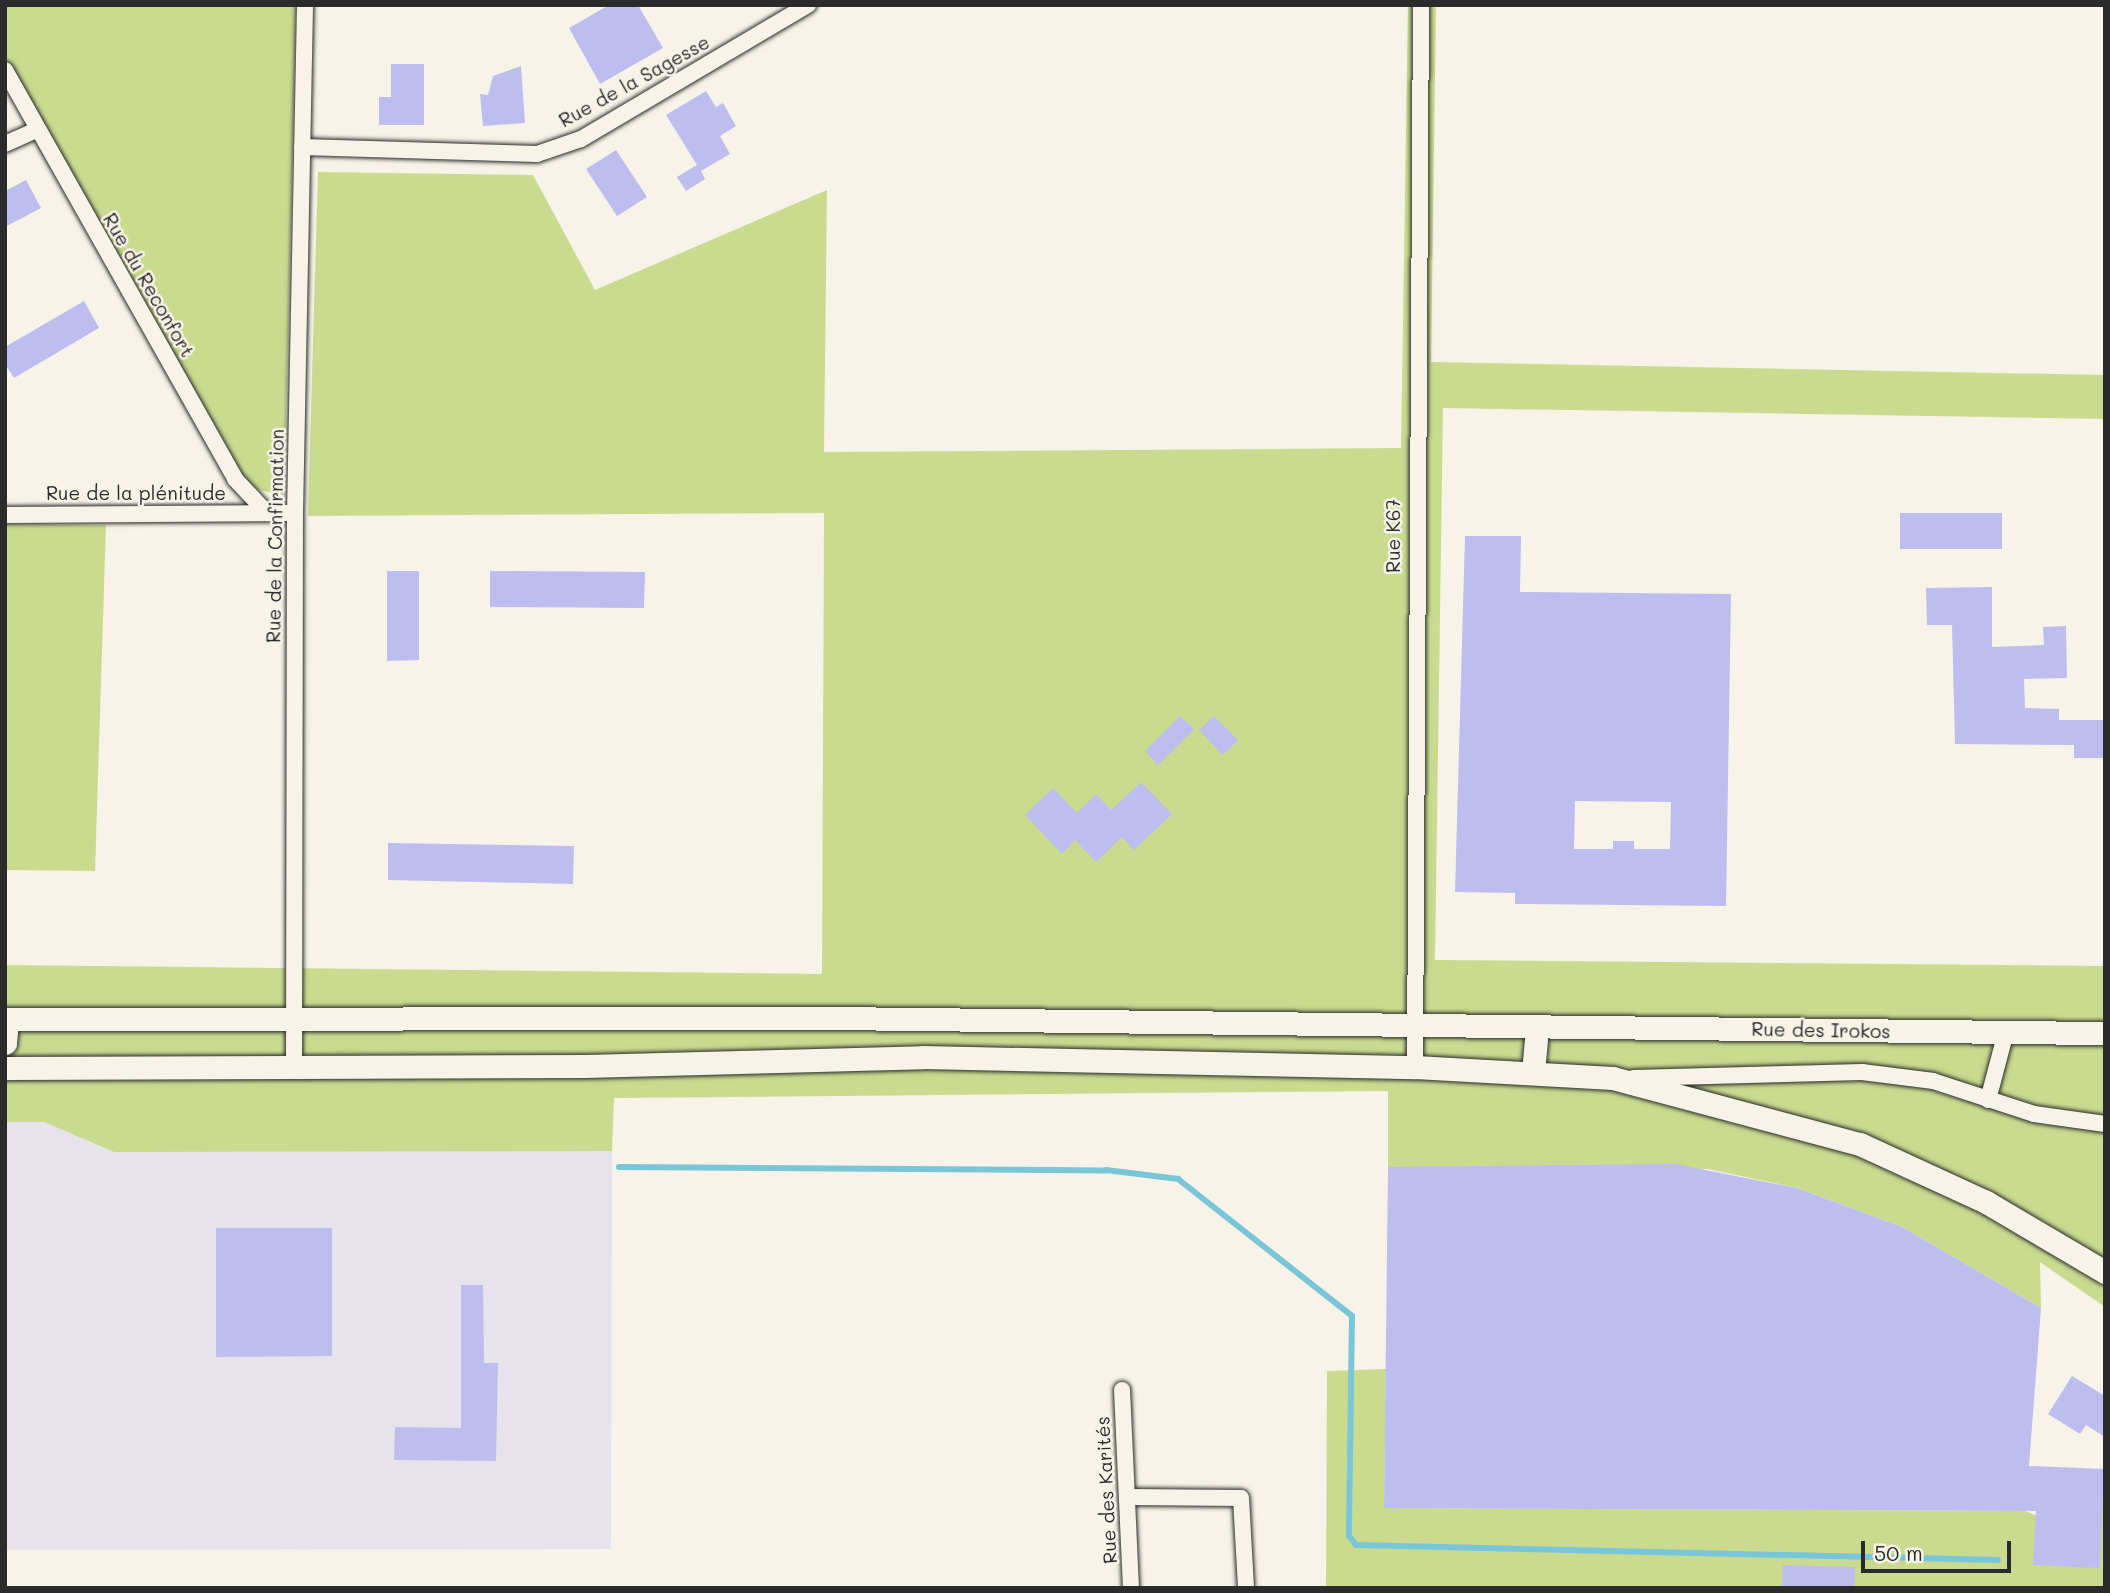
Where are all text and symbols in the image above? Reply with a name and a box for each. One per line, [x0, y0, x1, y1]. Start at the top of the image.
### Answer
street label: Rue de la Sagesse [555, 30, 713, 132]
street label: Rue du Reconfort [99, 209, 199, 361]
street label: Rue de la Confirmation [262, 429, 288, 643]
street label: Rue de la plénitude [46, 482, 226, 504]
street label: Rue K67 [1382, 499, 1404, 573]
street label: Rue des Irokos [1751, 1017, 1891, 1043]
street label: Rue des Karités [1091, 1416, 1121, 1564]
scale bar [1865, 1526, 2016, 1570]
text: 50 m [1874, 1539, 1923, 1566]

